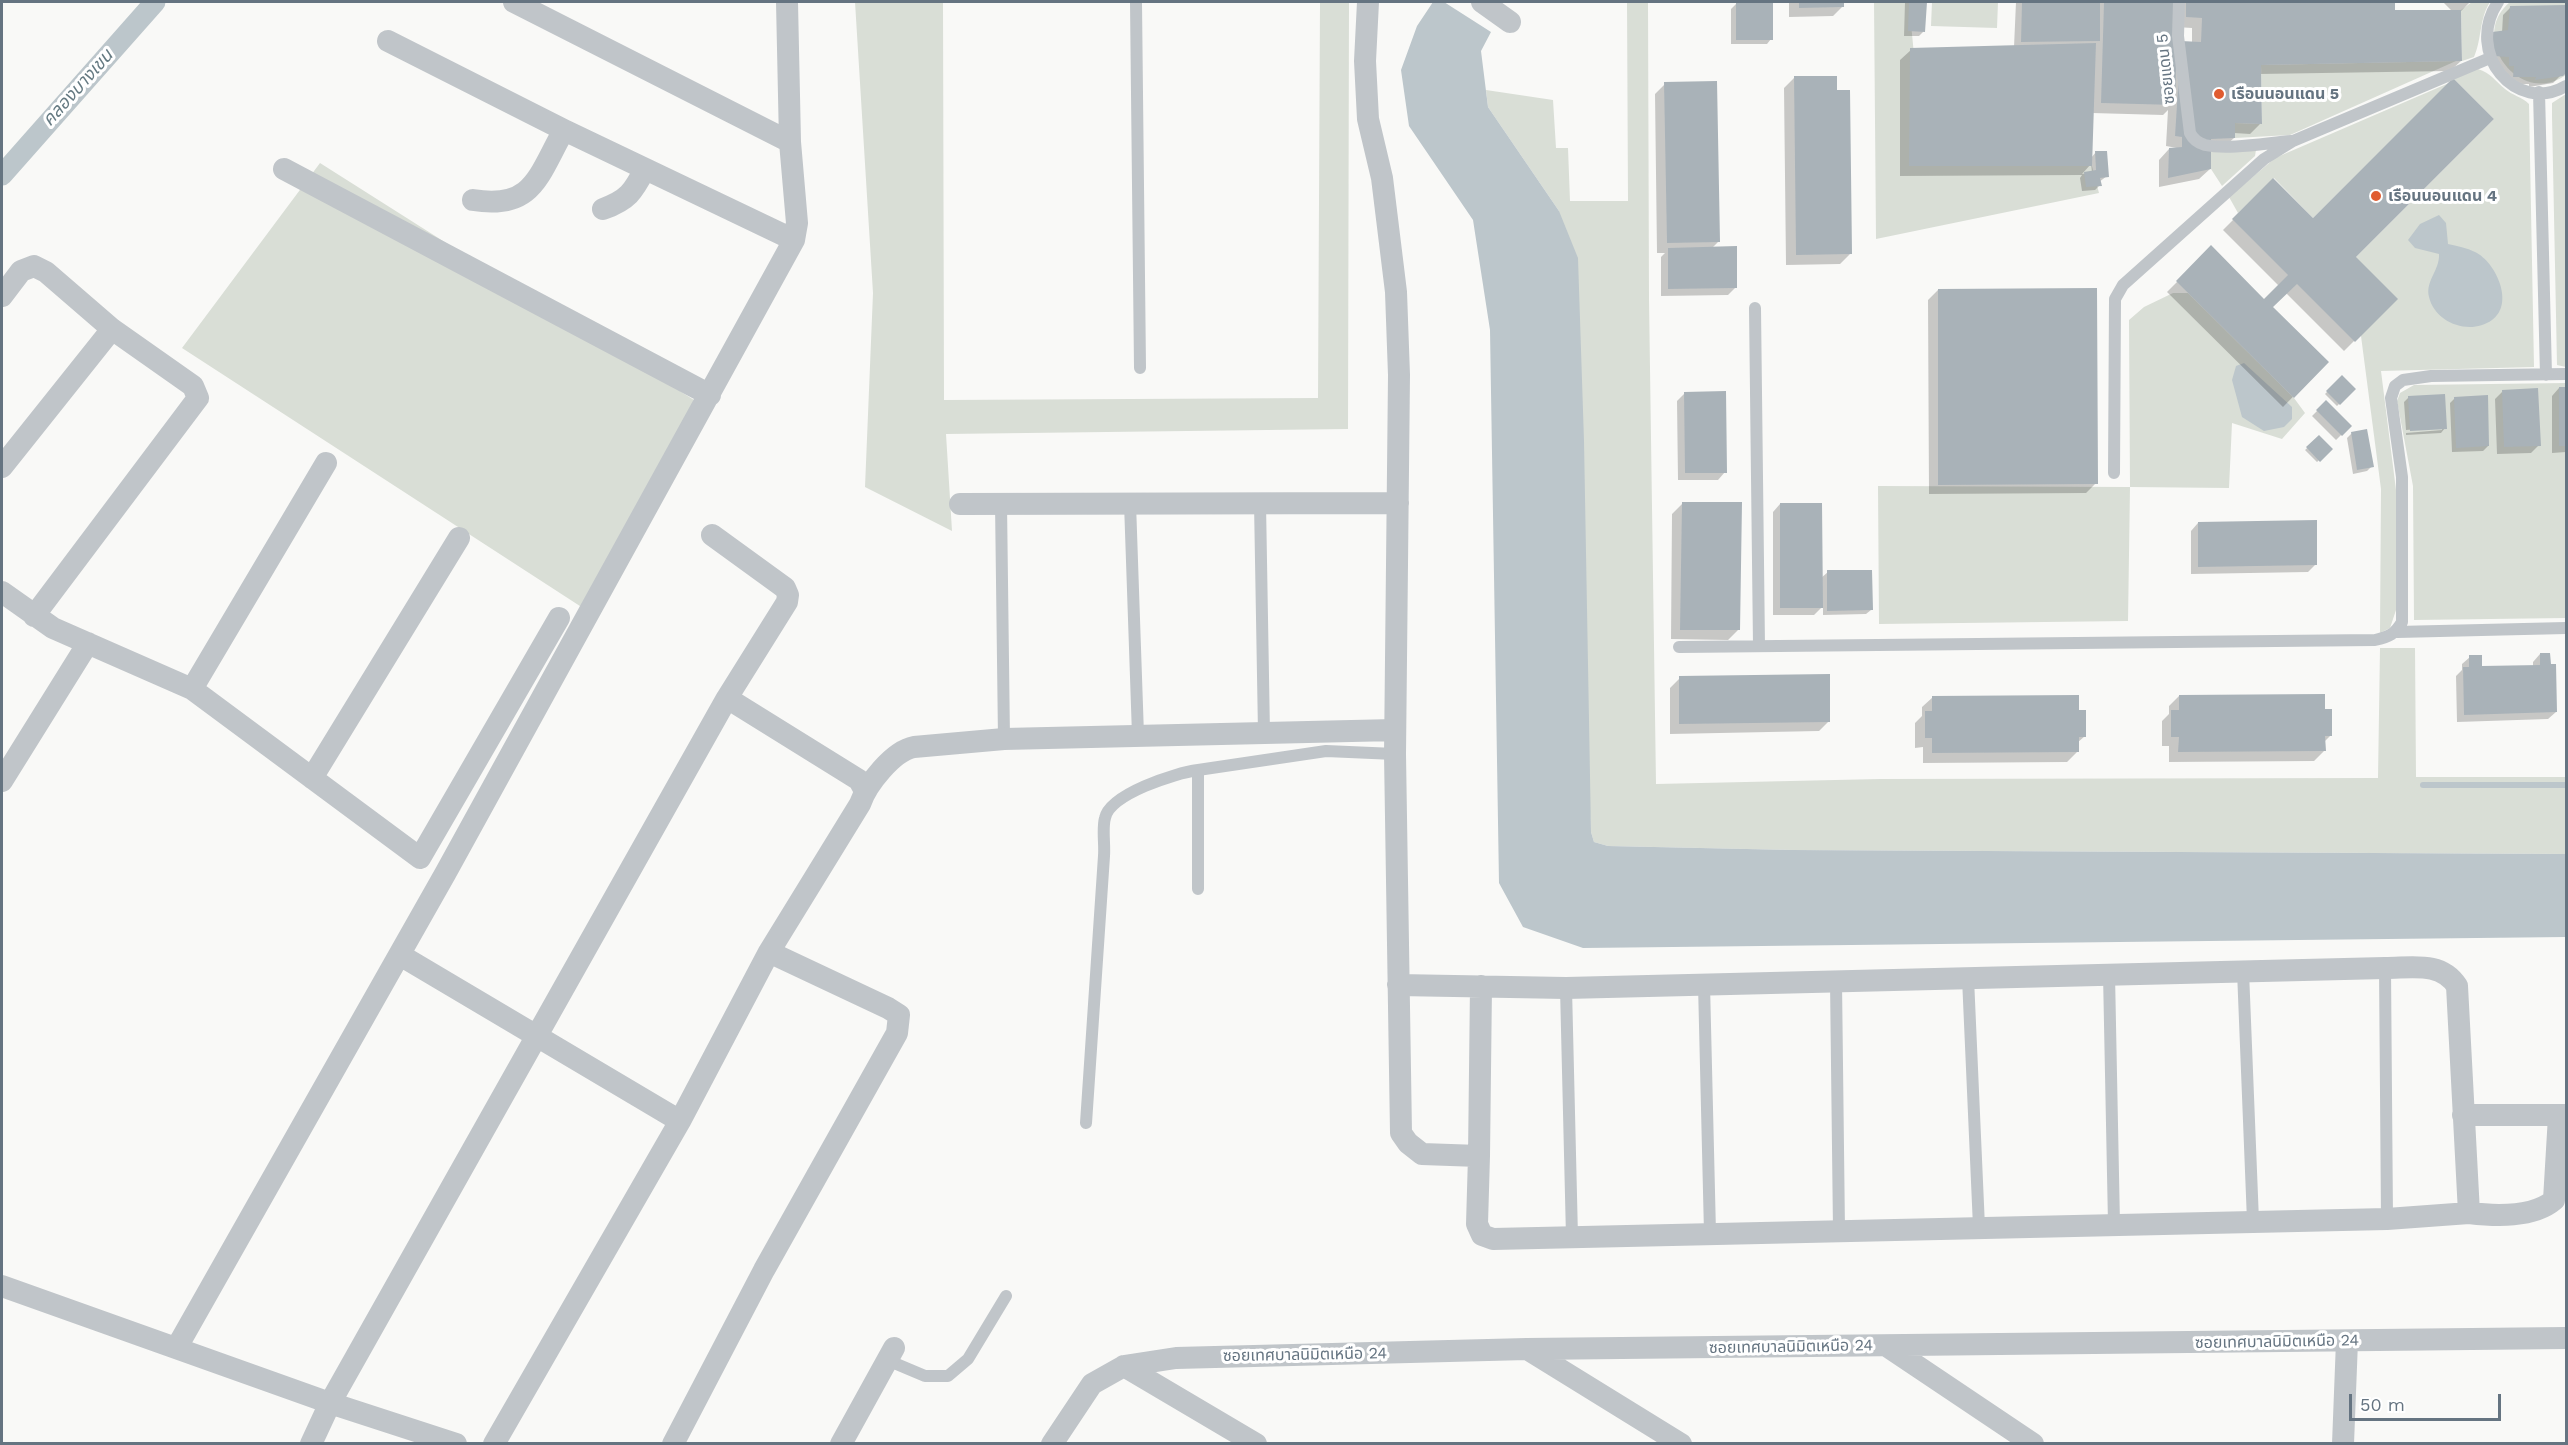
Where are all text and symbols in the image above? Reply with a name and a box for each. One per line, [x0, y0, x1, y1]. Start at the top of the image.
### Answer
street label: ซอยแดน 5 [2153, 33, 2179, 105]
water label: คลองบางเขน [38, 45, 118, 131]
place label: เรือนนอนแดน 5 [2231, 84, 2339, 104]
marker: เรือนนอนแดน 5 [2212, 87, 2226, 101]
place label: เรือนนอนแดน 4 [2388, 186, 2497, 206]
marker: เรือนนอนแดน 4 [2369, 189, 2383, 203]
street label: ซอยเทศบาลนิมิตเหนือ 24 [2195, 1331, 2359, 1353]
street label: ซอยเทศบาลนิมิตเหนือ 24 [1709, 1336, 1873, 1358]
street label: ซอยเทศบาลนิมิตเหนือ 24 [1223, 1344, 1387, 1366]
scale bar [2352, 1382, 2504, 1420]
text: 50 m [2360, 1394, 2405, 1415]

